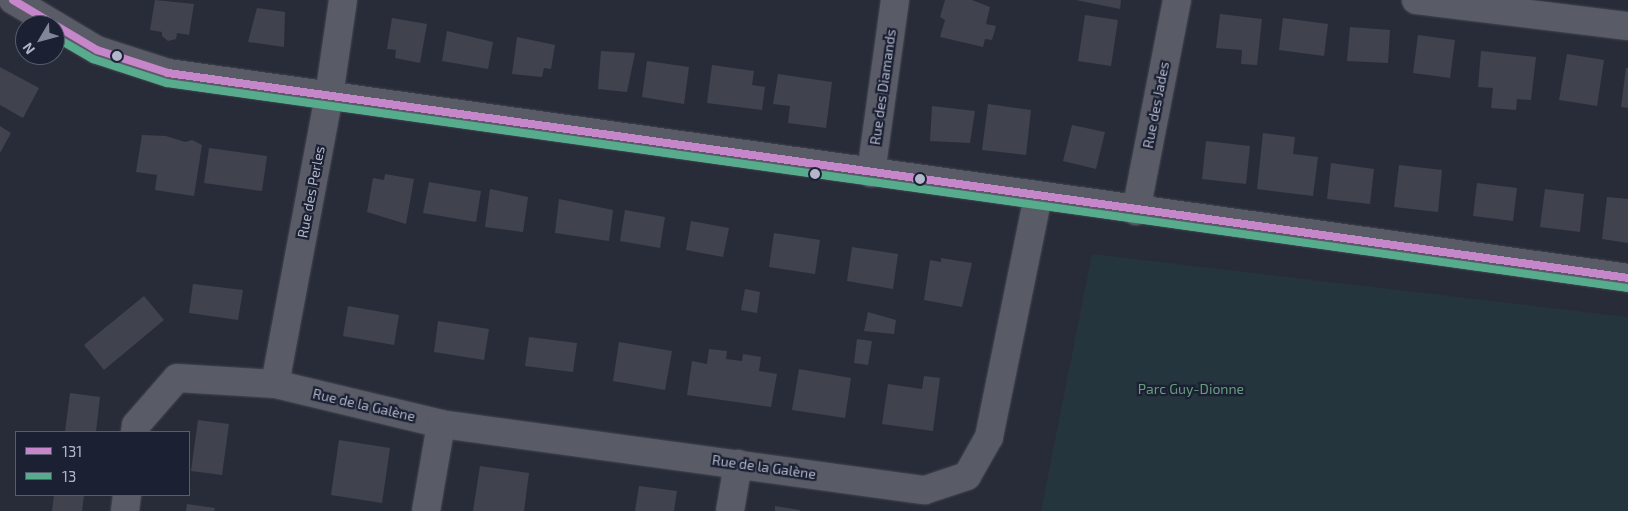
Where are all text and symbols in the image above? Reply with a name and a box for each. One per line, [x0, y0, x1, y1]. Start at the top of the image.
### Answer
north arrow [15, 15, 65, 65]
street label: Rue des Diamands [867, 28, 899, 146]
text: N [19, 40, 38, 58]
unlabelled marker [112, 51, 122, 61]
street label: Rue des Jades [1139, 60, 1173, 150]
street label: Rue des Perles [294, 145, 328, 239]
unlabelled marker [810, 169, 820, 179]
unlabelled marker [915, 174, 925, 184]
park label: Parc Guy-Dionne [1138, 381, 1244, 397]
street label: Rue de la Galène [311, 385, 417, 425]
legend [15, 431, 190, 496]
text: 131 [62, 442, 82, 460]
street label: Rue de la Galène [711, 451, 817, 483]
text: 13 [62, 467, 76, 485]

